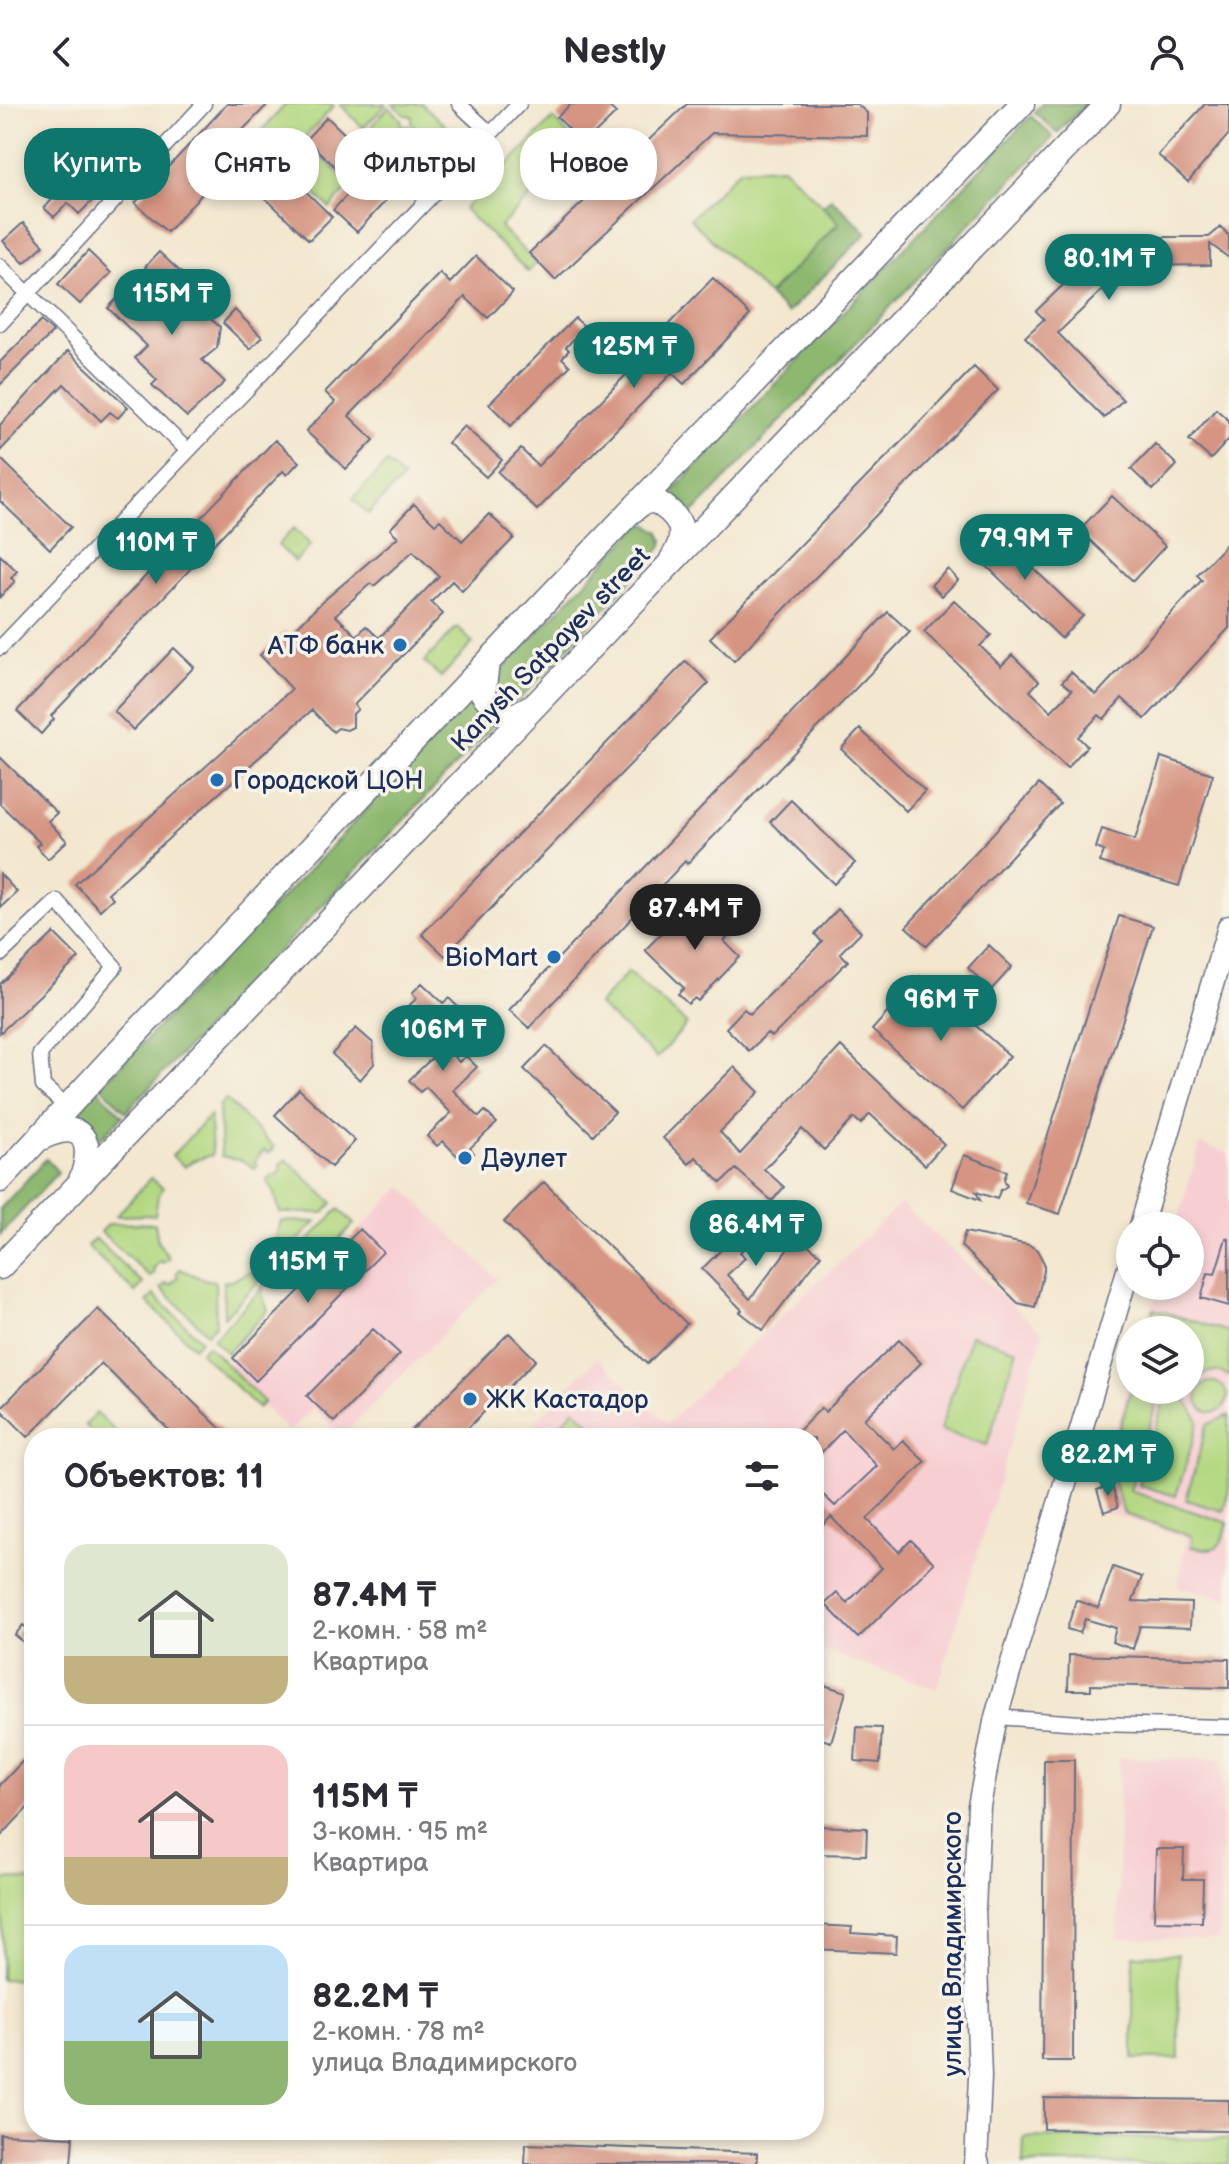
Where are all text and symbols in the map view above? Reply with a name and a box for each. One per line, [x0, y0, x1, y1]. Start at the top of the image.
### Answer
icon: back [40, 30, 84, 74]
icon: person [1145, 30, 1189, 74]
text: Nestly [563, 31, 666, 74]
chip: Купить [24, 128, 170, 200]
chip: Снять [186, 128, 319, 200]
chip: Фильтры [335, 128, 504, 200]
chip: Новое [520, 128, 657, 200]
pin: 80.1M ₸ [1035, 234, 1183, 302]
text: 80.1M ₸ [1063, 244, 1155, 275]
pin: 115M ₸ [107, 269, 237, 337]
text: 115M ₸ [132, 279, 212, 310]
pin: 125M ₸ [569, 322, 699, 390]
text: 125M ₸ [591, 332, 677, 363]
pin: 79.9M ₸ [951, 514, 1099, 582]
pin: 110M ₸ [91, 518, 221, 586]
text: 79.9M ₸ [978, 524, 1072, 555]
text: 110M ₸ [115, 528, 197, 559]
street label: Kanysh Satpayev street [445, 541, 657, 759]
place label: АТФ банк [267, 631, 384, 662]
marker: АТФ банк [391, 636, 409, 654]
place label: Городской ЦОН [233, 766, 424, 797]
marker: Городской ЦОН [208, 771, 226, 789]
pin: 87.4M ₸ [621, 884, 769, 952]
text: 87.4M ₸ [648, 894, 742, 925]
place label: BioMart [445, 943, 538, 974]
marker: BioMart [545, 948, 563, 966]
pin: 96M ₸ [885, 975, 997, 1043]
text: 96M ₸ [904, 985, 978, 1016]
pin: 106M ₸ [378, 1005, 508, 1073]
text: 106M ₸ [400, 1015, 486, 1046]
place label: Дәулет [481, 1144, 567, 1175]
marker: Дәулет [456, 1149, 474, 1167]
pin: 86.4M ₸ [682, 1200, 830, 1268]
text: 86.4M ₸ [708, 1210, 804, 1241]
map controls [1116, 1212, 1204, 1404]
button: locate [1116, 1212, 1204, 1300]
pin: 115M ₸ [243, 1237, 373, 1305]
text: 115M ₸ [268, 1247, 348, 1278]
button: layers [1116, 1316, 1204, 1404]
place label: ЖК Кастадор [486, 1385, 649, 1416]
marker: ЖК Кастадор [461, 1390, 479, 1408]
pin: 82.2M ₸ [1034, 1430, 1182, 1498]
text: 82.2M ₸ [1060, 1440, 1156, 1471]
icon: filters [740, 1454, 784, 1498]
text: Объектов: 11 [64, 1456, 264, 1497]
text: 87.4M ₸ [312, 1575, 436, 1616]
icon: home [128, 1576, 224, 1672]
text: 2-комн. · 58 m² [312, 1616, 488, 1647]
text: Квартира [312, 1647, 429, 1678]
text: 115M ₸ [312, 1776, 417, 1817]
icon: home [128, 1777, 224, 1873]
street label: улица Владимирского [938, 1811, 969, 2077]
text: 3-комн. · 95 m² [312, 1817, 488, 1848]
text: Квартира [312, 1848, 429, 1879]
text: 82.2M ₸ [312, 1976, 438, 2017]
icon: home [128, 1977, 224, 2073]
text: 2-комн. · 78 m² [312, 2017, 485, 2048]
text: улица Владимирского [312, 2048, 577, 2079]

